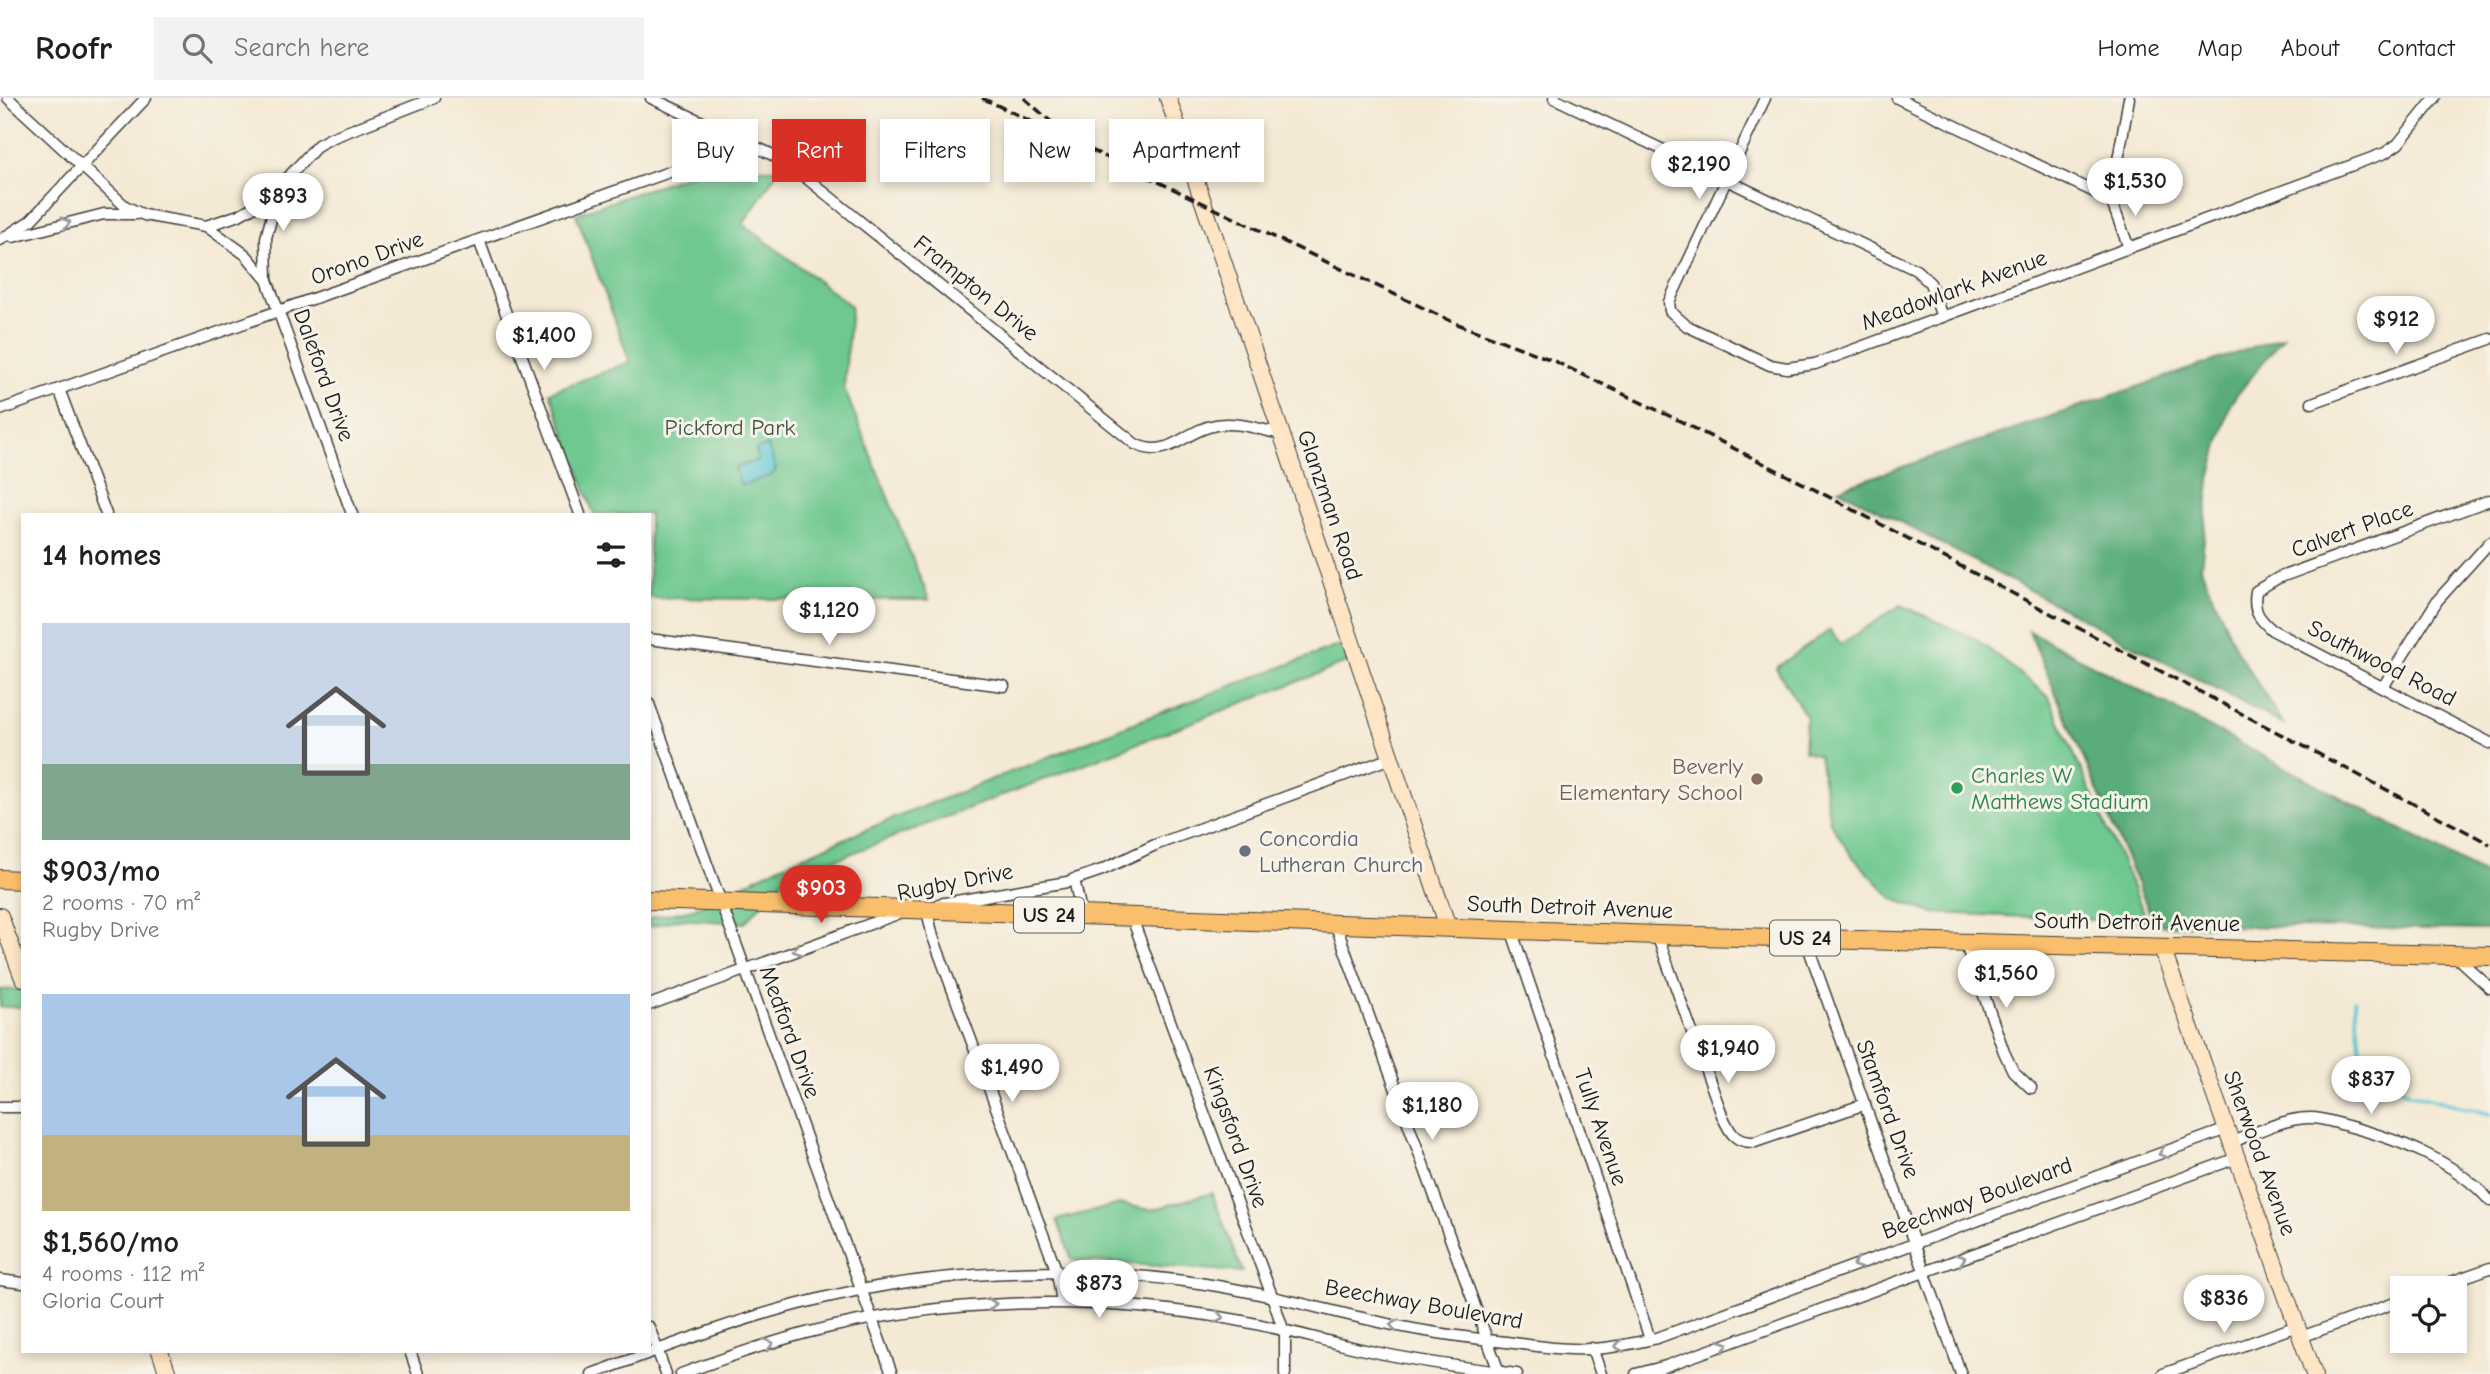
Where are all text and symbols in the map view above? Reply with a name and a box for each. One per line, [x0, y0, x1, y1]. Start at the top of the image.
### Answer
search box [154, 17, 644, 80]
text: Roofr [35, 29, 112, 67]
icon: search [178, 29, 216, 67]
text: Search here [234, 33, 369, 63]
text: Home [2098, 34, 2159, 62]
text: Map [2197, 34, 2243, 62]
text: About [2281, 34, 2339, 62]
text: Contact [2377, 34, 2455, 62]
chip: Buy [672, 119, 758, 182]
chip: Rent [772, 119, 866, 182]
chip: Filters [880, 119, 990, 182]
chip: New [1004, 119, 1095, 182]
chip: Apartment [1109, 119, 1264, 182]
pin: $2,190 [1642, 141, 1756, 201]
text: $2,190 [1667, 150, 1731, 177]
pin: $1,530 [2078, 158, 2192, 218]
text: $1,530 [2103, 167, 2167, 194]
pin: $893 [242, 174, 324, 233]
text: $893 [259, 182, 308, 209]
one-way arrow [60, 217, 72, 231]
street label: Orono Drive [307, 225, 427, 291]
street label: Frampton Drive [908, 229, 1044, 347]
street label: Meadowlark Avenue [1858, 244, 2050, 336]
pin: $912 [2355, 296, 2437, 356]
street label: Daleford Drive [288, 305, 360, 445]
text: $912 [2373, 305, 2419, 332]
pin: $1,400 [487, 313, 601, 372]
text: $1,400 [512, 321, 576, 348]
park label: Pickford Park [665, 414, 795, 441]
street label: Glanzman Road [1292, 426, 1368, 584]
street label: Calvert Place [2287, 495, 2417, 563]
icon: filters [592, 536, 630, 574]
text: 14 homes [42, 538, 161, 573]
pin: $1,120 [772, 588, 886, 647]
text: $1,120 [799, 596, 859, 623]
street label: Southwood Road [2303, 614, 2461, 712]
icon: home [273, 668, 399, 794]
place label: Beverly Elementary School [1559, 753, 1744, 806]
place label: Charles W Matthews Stadium [1971, 762, 2149, 815]
marker: Beverly Elementary School [1749, 771, 1765, 787]
marker: Charles W Matthews Stadium [1949, 780, 1965, 796]
place label: Concordia Lutheran Church [1259, 825, 1423, 878]
marker: Concordia Lutheran Church [1237, 843, 1253, 859]
text: $903/mo [42, 854, 160, 889]
street label: Rugby Drive [895, 858, 1015, 906]
pin: $903 [780, 866, 862, 925]
text: $903 [796, 874, 846, 901]
text: 2 rooms · 70 m² [42, 889, 200, 916]
street label: South Detroit Avenue [1466, 890, 1674, 924]
road number: US 24 [1014, 898, 1084, 932]
street label: South Detroit Avenue [2034, 907, 2240, 937]
text: Rugby Drive [42, 916, 159, 943]
road number: US 24 [1770, 920, 1840, 956]
one-way arrow [792, 942, 804, 956]
pin: $1,560 [1949, 950, 2063, 1010]
text: $1,560 [1974, 959, 2038, 986]
street label: Medford Drive [754, 962, 826, 1102]
pin: $1,940 [1671, 1026, 1785, 1085]
text: $1,940 [1696, 1034, 1760, 1061]
street label: Stamford Drive [1850, 1036, 1926, 1182]
icon: home [273, 1039, 399, 1165]
pin: $1,490 [955, 1044, 1069, 1104]
text: $1,490 [980, 1053, 1044, 1080]
pin: $837 [2330, 1056, 2412, 1116]
street label: Kingsford Drive [1198, 1062, 1274, 1212]
street label: Tully Avenue [1568, 1065, 1634, 1189]
text: $837 [2347, 1065, 2395, 1092]
street label: Sherwood Avenue [2218, 1067, 2302, 1239]
pin: $1,180 [1375, 1082, 1489, 1142]
text: $1,180 [1401, 1091, 1463, 1118]
one-way arrow [2157, 1144, 2169, 1158]
street label: Beechway Boulevard [1878, 1151, 2076, 1245]
text: $1,560/mo [42, 1225, 179, 1260]
one-way arrow [1954, 1253, 1966, 1267]
one-way arrow [1852, 1256, 1864, 1270]
text: 4 rooms · 112 m² [42, 1260, 205, 1287]
pin: $873 [1058, 1260, 1140, 1320]
text: $873 [1075, 1269, 1123, 1296]
street label: Beechway Boulevard [1323, 1273, 1525, 1335]
pin: $836 [2183, 1276, 2265, 1335]
map controls [2390, 1276, 2467, 1353]
button: locate [2390, 1276, 2467, 1353]
text: $836 [2200, 1284, 2249, 1311]
text: Gloria Court [42, 1287, 163, 1314]
one-way arrow [987, 1297, 998, 1312]
one-way arrow [1213, 1309, 1225, 1324]
one-way arrow [1388, 1318, 1400, 1333]
one-way arrow [762, 1337, 774, 1352]
one-way arrow [1613, 1338, 1625, 1353]
one-way arrow [1718, 1339, 1730, 1353]

